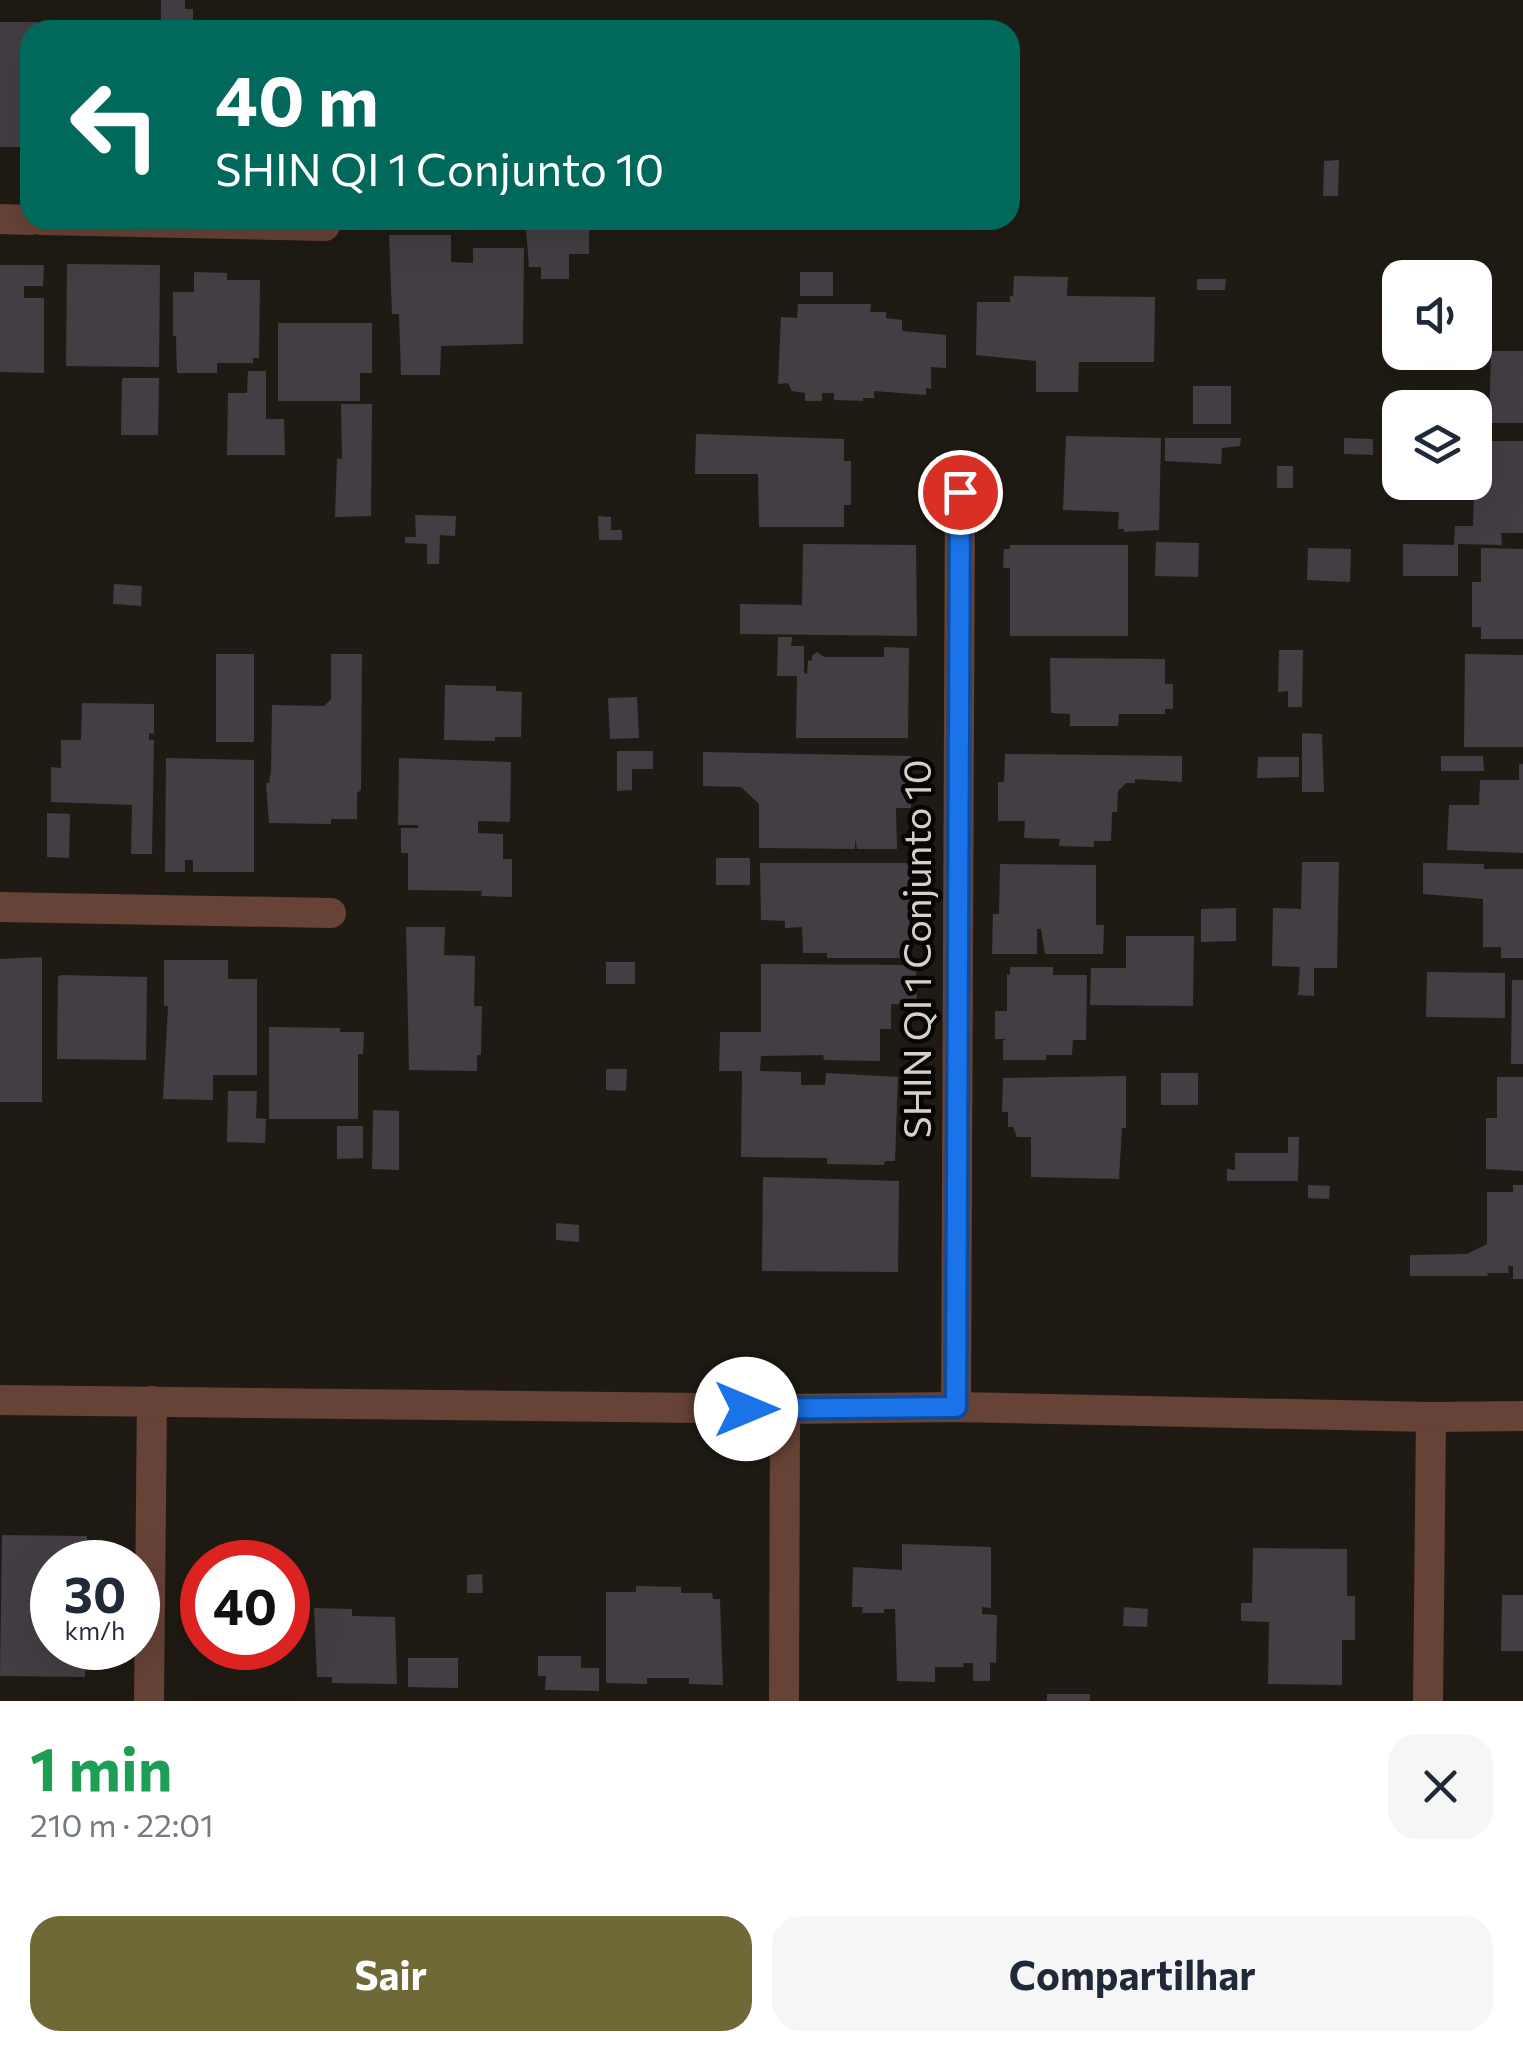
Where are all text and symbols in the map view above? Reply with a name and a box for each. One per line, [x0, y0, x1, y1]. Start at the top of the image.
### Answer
text: 40 m [215, 55, 379, 140]
icon: left [50, 60, 180, 190]
text: SHIN QI 1 Conjunto 10 [215, 140, 664, 195]
map controls [1382, 260, 1492, 500]
button: sound [1382, 260, 1492, 370]
button: layers [1382, 390, 1492, 500]
pin [918, 450, 1003, 535]
icon: arrive [933, 465, 988, 520]
street label: SHIN QI 1 Conjunto 10 [892, 759, 939, 1139]
position arrow [694, 1357, 798, 1461]
speed limit sign: 40 [180, 1540, 310, 1670]
text: 30 [64, 1562, 126, 1623]
text: km/h [65, 1615, 125, 1645]
text: 1 min [30, 1730, 172, 1803]
button: close [1388, 1734, 1493, 1839]
text: 210 m · 22:01 [30, 1804, 214, 1844]
button: Sair [30, 1916, 752, 2031]
button: Compartilhar [772, 1916, 1493, 2031]

